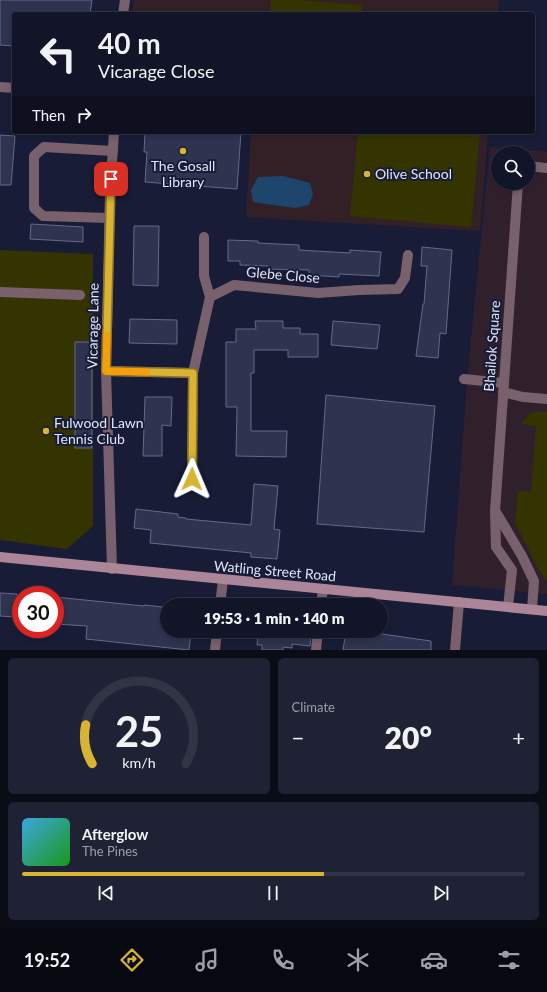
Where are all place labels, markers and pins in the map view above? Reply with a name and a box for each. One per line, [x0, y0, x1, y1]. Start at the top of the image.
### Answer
marker: The Gosall Library [178, 146, 188, 156]
place label: The Gosall Library [151, 157, 215, 190]
pin [94, 162, 128, 196]
place label: Olive School [375, 165, 452, 182]
marker: Olive School [362, 169, 372, 179]
place label: Fulwood Lawn Tennis Club [54, 414, 144, 447]
marker: Fulwood Lawn Tennis Club [41, 426, 51, 436]

